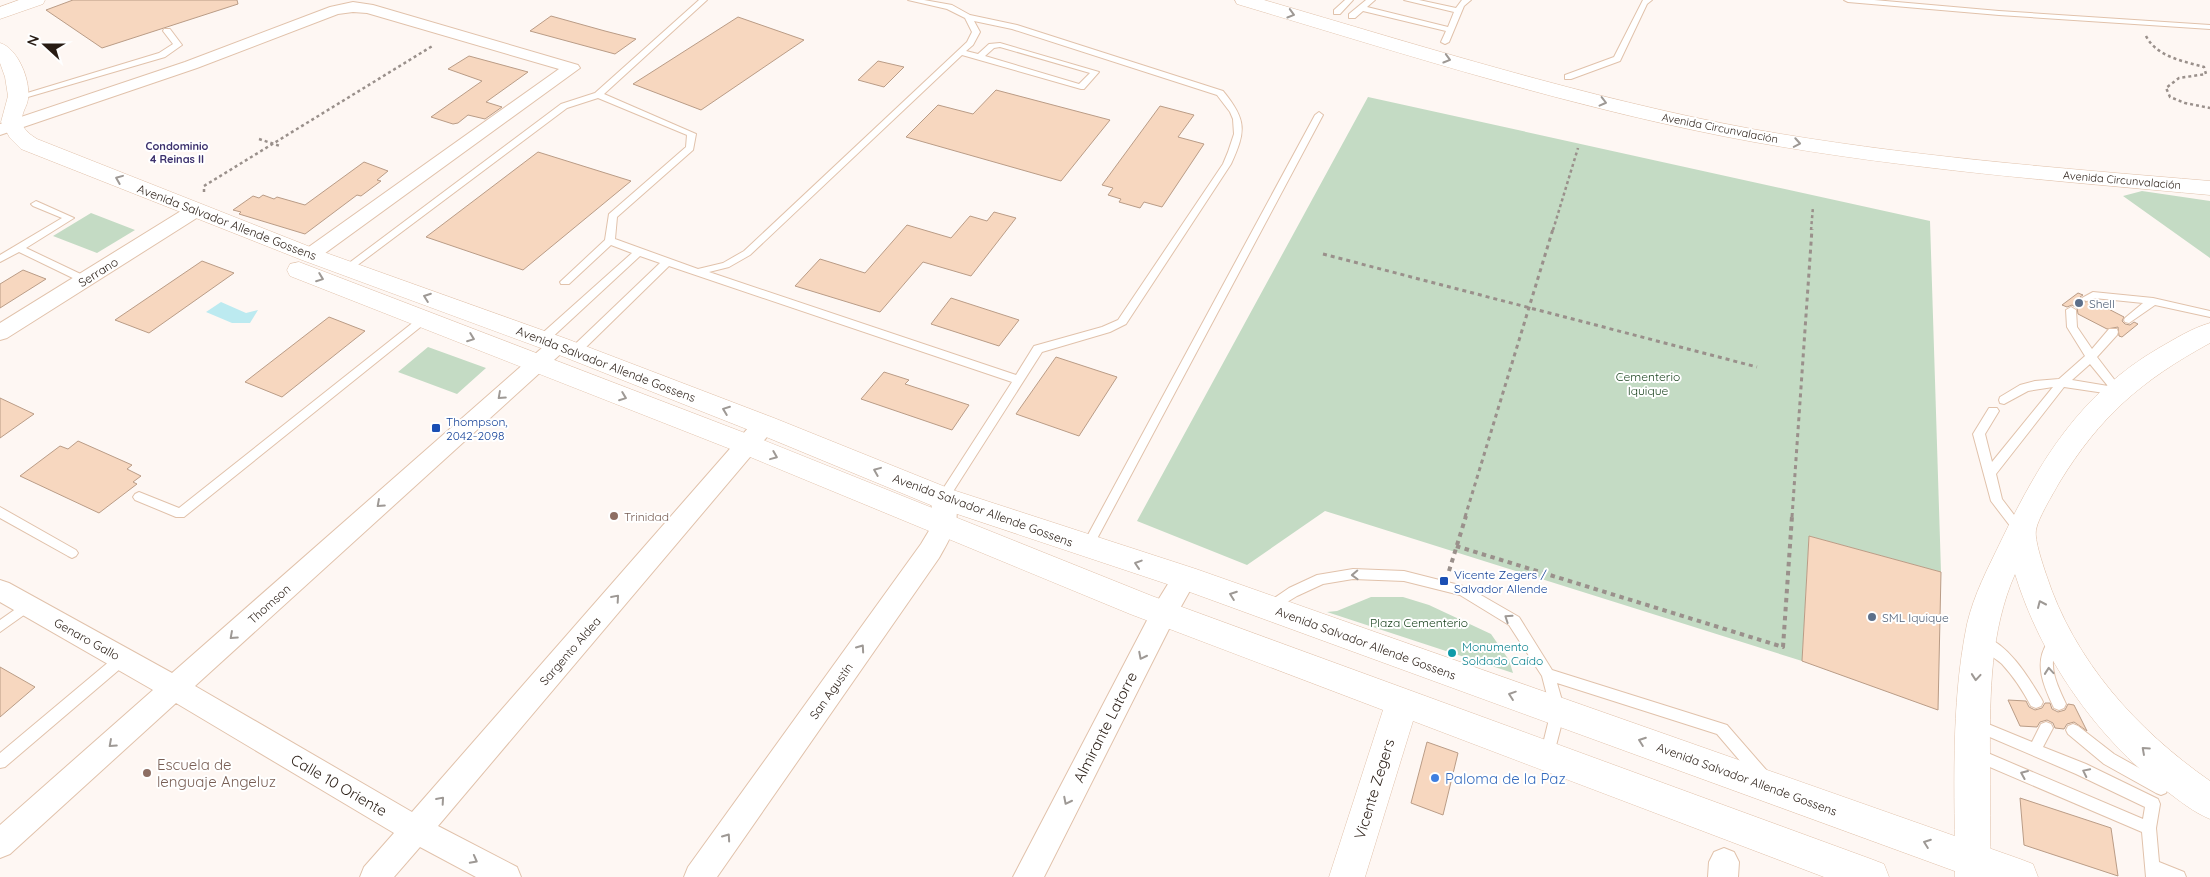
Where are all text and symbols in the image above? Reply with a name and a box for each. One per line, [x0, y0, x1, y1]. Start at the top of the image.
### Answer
one-way arrow [1286, 8, 1294, 18]
north arrow [20, 20, 70, 70]
text: N [23, 32, 43, 48]
one-way arrow [1442, 53, 1450, 63]
one-way arrow [1599, 97, 1607, 107]
street label: Avenida Circunvalación [1661, 110, 1779, 146]
one-way arrow [1792, 137, 1801, 147]
district label: Condominio 4 Reinas II [146, 139, 209, 166]
street label: Avenida Circunvalación [2062, 168, 2182, 192]
one-way arrow [115, 175, 123, 185]
street label: Avenida Salvador Allende Gossens [135, 181, 319, 263]
street label: Serrano [75, 254, 121, 290]
one-way arrow [315, 272, 324, 283]
one-way arrow [423, 293, 431, 303]
place label: Shell [2089, 296, 2115, 311]
marker: Shell [2073, 297, 2085, 309]
street label: Avenida Salvador Allende Gossens [514, 323, 698, 405]
one-way arrow [466, 332, 475, 342]
park label: Cementerio Iquique [1616, 369, 1680, 398]
one-way arrow [498, 390, 507, 399]
one-way arrow [618, 390, 627, 401]
one-way arrow [722, 406, 731, 417]
place label: Thompson, 2042-2098 [446, 414, 508, 443]
marker: Thompson, 2042-2098 [430, 422, 442, 434]
one-way arrow [769, 449, 778, 460]
one-way arrow [873, 467, 882, 477]
street label: Avenida Salvador Allende Gossens [891, 470, 1076, 550]
one-way arrow [377, 498, 386, 507]
place label: Trinidad [624, 509, 669, 524]
marker: Trinidad [608, 510, 620, 522]
one-way arrow [1134, 559, 1143, 569]
place label: Vicente Zegers / Salvador Allende [1454, 567, 1548, 596]
one-way arrow [1351, 570, 1358, 580]
marker: Vicente Zegers / Salvador Allende [1438, 575, 1450, 587]
street label: Thomson [245, 581, 293, 627]
one-way arrow [1229, 591, 1238, 601]
one-way arrow [610, 594, 619, 603]
one-way arrow [2036, 600, 2047, 609]
street label: Avenida Salvador Allende Gossens [1274, 603, 1459, 683]
place label: SML Iquique [1882, 610, 1949, 625]
marker: SML Iquique [1866, 611, 1878, 623]
street label: Sargento Aldea [536, 614, 604, 688]
street label: Genaro Gallo [52, 615, 122, 663]
park label: Plaza Cementerio [1370, 615, 1468, 630]
one-way arrow [1504, 615, 1514, 624]
one-way arrow [230, 630, 239, 639]
place label: Monumento Soldado Caído [1462, 639, 1543, 668]
one-way arrow [855, 644, 865, 653]
marker: Monumento Soldado Caído [1446, 647, 1458, 659]
one-way arrow [1138, 651, 1148, 660]
street label: San Agustín [806, 660, 856, 722]
one-way arrow [2043, 666, 2054, 674]
street label: Almirante Latorre [1069, 668, 1141, 786]
one-way arrow [1971, 673, 1982, 681]
one-way arrow [1508, 691, 1517, 701]
street label: Vicente Zegers [1350, 736, 1398, 842]
one-way arrow [1638, 737, 1647, 747]
one-way arrow [108, 738, 117, 747]
street label: Avenida Salvador Allende Gossens [1655, 739, 1840, 819]
one-way arrow [2141, 747, 2150, 756]
street label: Calle 10 Oriente [288, 750, 390, 820]
place label: Escuela de lenguaje Angeluz [157, 755, 276, 791]
marker: Escuela de lenguaje Angeluz [141, 767, 153, 779]
one-way arrow [2083, 768, 2092, 778]
place label: Paloma de la Paz [1445, 769, 1566, 788]
one-way arrow [2020, 770, 2029, 781]
marker: Paloma de la Paz [1429, 772, 1441, 784]
one-way arrow [1063, 795, 1073, 804]
one-way arrow [435, 797, 444, 806]
one-way arrow [721, 833, 730, 843]
one-way arrow [1923, 839, 1932, 849]
one-way arrow [469, 854, 478, 864]

